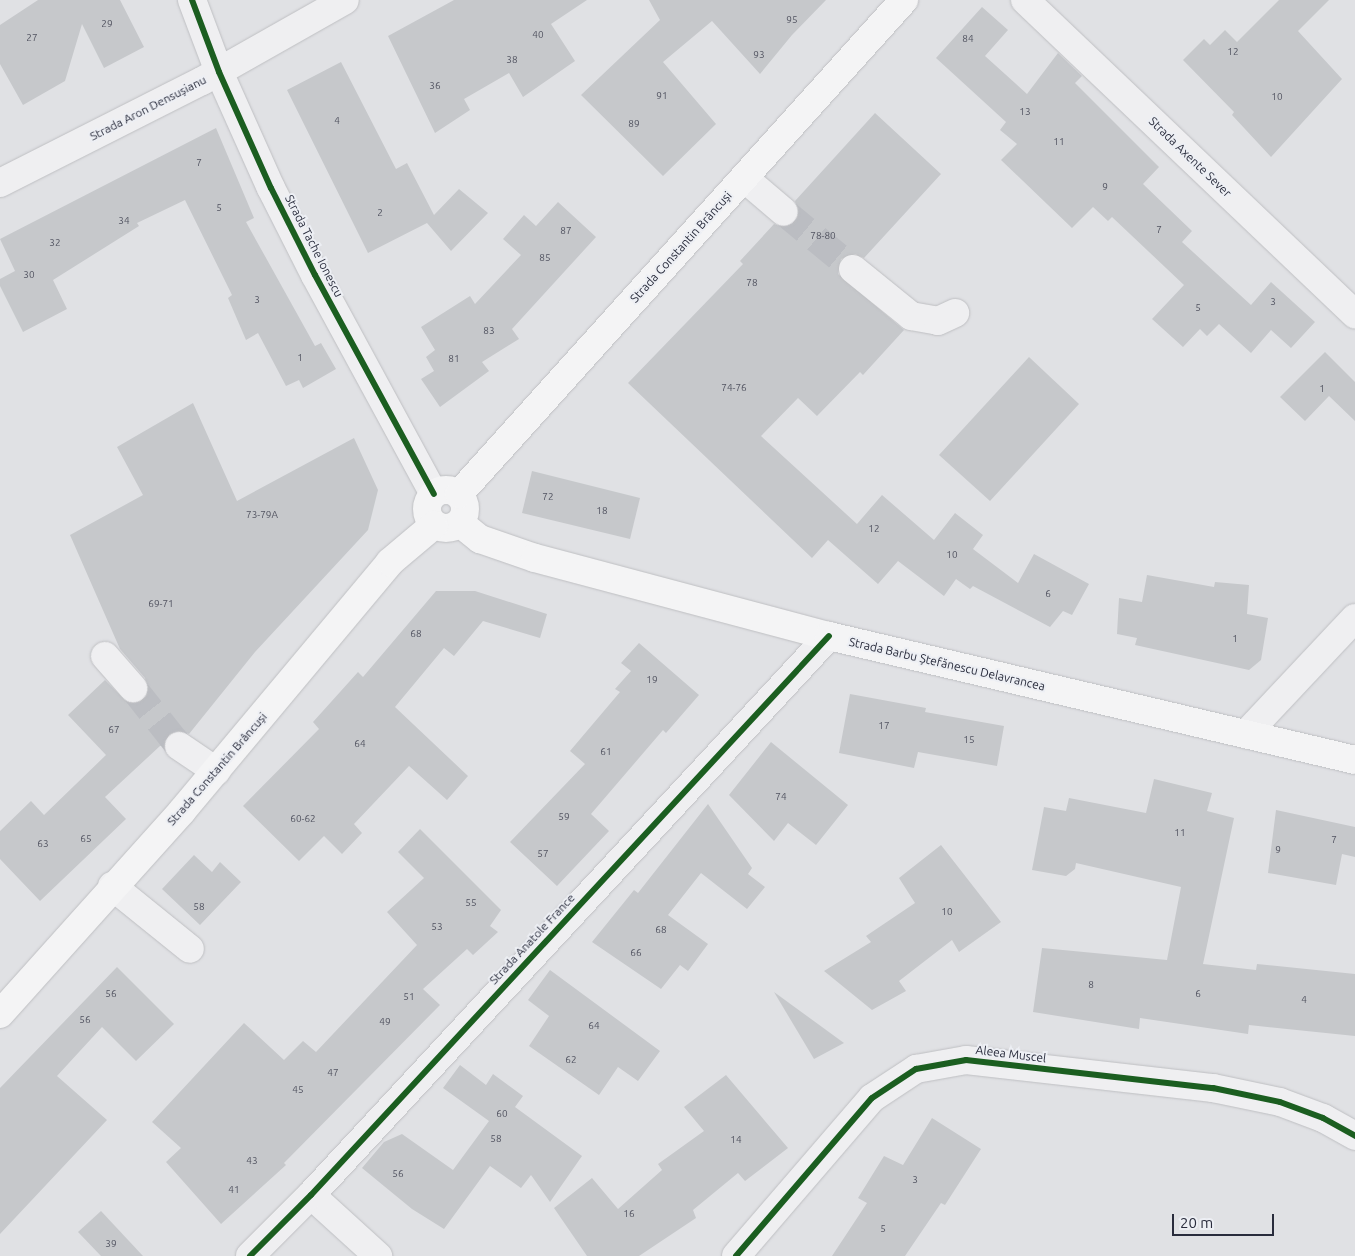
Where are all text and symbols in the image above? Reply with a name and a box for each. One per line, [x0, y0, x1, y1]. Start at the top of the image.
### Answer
house number: 95 [786, 14, 798, 26]
house number: 29 [101, 18, 113, 30]
house number: 40 [532, 29, 544, 41]
house number: 27 [26, 32, 38, 44]
house number: 84 [962, 33, 974, 45]
house number: 12 [1227, 46, 1239, 58]
house number: 93 [753, 49, 765, 61]
house number: 38 [506, 54, 518, 66]
street label: Strada Aron Densușianu [87, 72, 209, 144]
house number: 36 [429, 80, 441, 92]
house number: 91 [656, 90, 668, 102]
house number: 10 [1271, 91, 1283, 103]
house number: 13 [1019, 106, 1031, 118]
street label: Strada Axente Sever [1146, 114, 1234, 200]
house number: 4 [334, 115, 340, 127]
house number: 89 [628, 118, 640, 130]
house number: 11 [1053, 136, 1065, 148]
house number: 7 [196, 157, 202, 169]
house number: 9 [1102, 181, 1108, 193]
street label: Strada Constantin Brâncuși [627, 188, 735, 306]
street label: Strada Tache Ionescu [282, 192, 346, 300]
house number: 5 [216, 202, 222, 214]
house number: 2 [377, 207, 383, 219]
house number: 34 [118, 215, 130, 227]
house number: 7 [1156, 224, 1162, 236]
house number: 87 [560, 225, 572, 237]
house number: 78-80 [810, 230, 836, 242]
house number: 32 [49, 237, 61, 249]
house number: 85 [539, 252, 551, 264]
house number: 30 [23, 269, 35, 281]
house number: 78 [746, 277, 758, 289]
house number: 3 [254, 294, 260, 306]
house number: 3 [1270, 296, 1276, 308]
house number: 5 [1195, 302, 1201, 314]
house number: 83 [483, 325, 495, 337]
house number: 1 [297, 352, 303, 364]
house number: 81 [448, 353, 460, 365]
house number: 74-76 [721, 382, 747, 394]
house number: 1 [1319, 383, 1325, 395]
house number: 72 [542, 491, 554, 503]
house number: 18 [596, 505, 608, 517]
house number: 73-79A [246, 509, 278, 521]
house number: 12 [868, 523, 880, 535]
house number: 10 [946, 549, 958, 561]
house number: 6 [1045, 588, 1051, 600]
house number: 69-71 [148, 598, 174, 610]
house number: 68 [410, 628, 422, 640]
house number: 1 [1232, 633, 1238, 645]
street label: Strada Barbu Ștefănescu Delavrancea [847, 634, 1047, 694]
house number: 19 [646, 674, 658, 686]
street label: Strada Constantin Brâncuși [164, 710, 270, 828]
house number: 17 [878, 720, 890, 732]
house number: 67 [108, 724, 120, 736]
house number: 15 [963, 734, 975, 746]
house number: 64 [354, 738, 366, 750]
house number: 61 [600, 746, 612, 758]
house number: 74 [775, 791, 787, 803]
house number: 59 [558, 811, 570, 823]
house number: 60-62 [290, 813, 316, 825]
house number: 11 [1174, 827, 1186, 839]
house number: 65 [80, 833, 92, 845]
house number: 7 [1331, 834, 1337, 846]
house number: 63 [37, 838, 49, 850]
house number: 9 [1275, 844, 1281, 856]
house number: 57 [537, 848, 549, 860]
street label: Strada Anatole France [486, 891, 578, 987]
house number: 55 [465, 897, 477, 909]
house number: 58 [193, 901, 205, 913]
house number: 10 [941, 906, 953, 918]
house number: 53 [431, 921, 443, 933]
house number: 68 [655, 924, 667, 936]
house number: 66 [630, 947, 642, 959]
house number: 8 [1088, 979, 1094, 991]
house number: 56 [105, 988, 117, 1000]
house number: 6 [1195, 988, 1201, 1000]
house number: 51 [403, 991, 415, 1003]
house number: 4 [1301, 994, 1307, 1006]
house number: 56 [79, 1014, 91, 1026]
house number: 49 [379, 1016, 391, 1028]
house number: 64 [588, 1020, 600, 1032]
street label: Aleea Muscel [975, 1043, 1047, 1065]
house number: 62 [565, 1054, 577, 1066]
house number: 47 [327, 1067, 339, 1079]
house number: 45 [292, 1084, 304, 1096]
house number: 60 [496, 1108, 508, 1120]
house number: 58 [490, 1133, 502, 1145]
house number: 14 [730, 1134, 742, 1146]
house number: 43 [246, 1155, 258, 1167]
house number: 56 [392, 1168, 404, 1180]
house number: 3 [912, 1174, 918, 1186]
house number: 41 [228, 1184, 240, 1196]
scale bar [1175, 1204, 1278, 1236]
house number: 16 [623, 1208, 635, 1220]
text: 20 m [1180, 1214, 1213, 1231]
house number: 5 [880, 1223, 886, 1235]
house number: 39 [105, 1238, 117, 1250]

